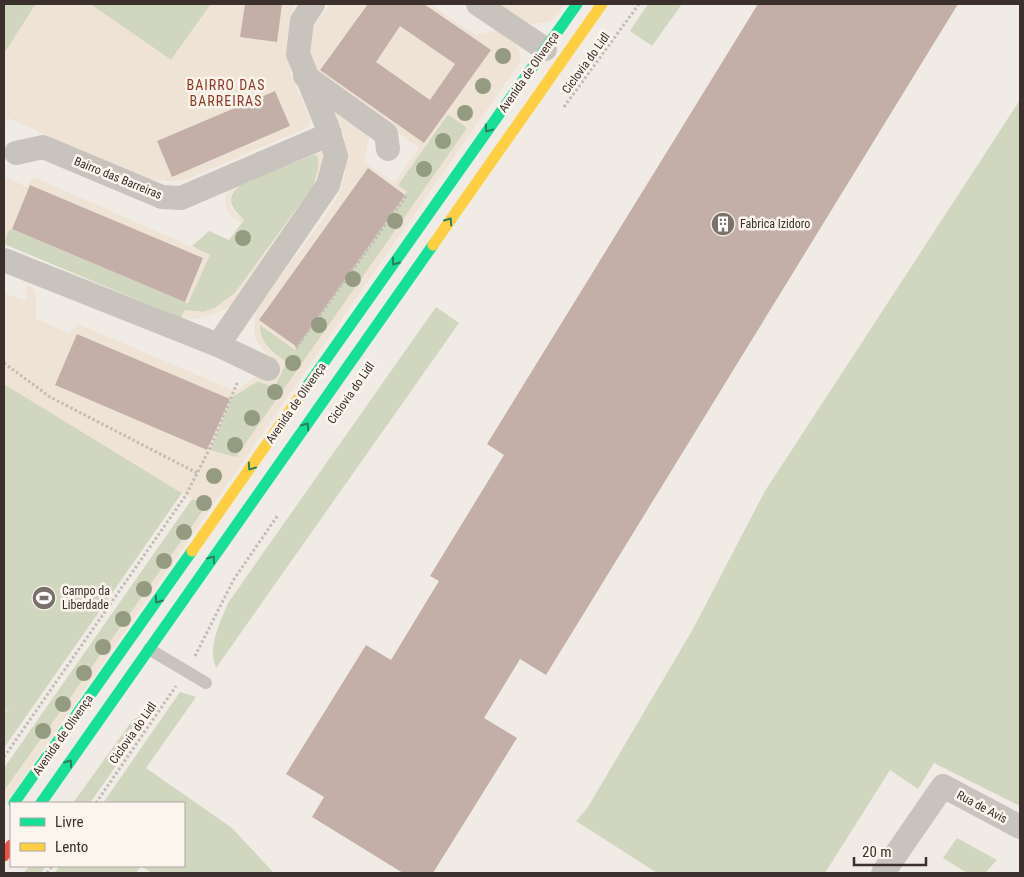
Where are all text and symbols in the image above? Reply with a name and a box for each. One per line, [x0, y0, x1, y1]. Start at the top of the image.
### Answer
street label: Avenida de Olivença [496, 29, 562, 115]
street label: Ciclovia do Lidl [559, 30, 613, 96]
district label: BAIRRO DAS BARREIRAS [187, 77, 265, 109]
one-way arrow [485, 123, 494, 133]
street label: Bairro das Barreiras [72, 154, 164, 202]
building icon: Fabrica Izidoro [710, 211, 736, 237]
one-way arrow [443, 217, 452, 227]
place label: Fabrica Izidoro [740, 217, 810, 231]
one-way arrow [392, 256, 401, 266]
street label: Ciclovia do Lidl [325, 359, 377, 427]
street label: Avenida de Olivença [263, 360, 329, 446]
one-way arrow [300, 422, 309, 432]
one-way arrow [248, 461, 257, 471]
one-way arrow [206, 555, 215, 565]
place label: Campo da Liberdade [62, 584, 110, 612]
sports icon: Campo da Liberdade [31, 585, 57, 611]
one-way arrow [155, 594, 164, 603]
street label: Avenida de Olivença [30, 692, 96, 778]
street label: Ciclovia do Lidl [107, 699, 159, 767]
one-way arrow [63, 760, 72, 769]
street label: Rua de Avis [954, 788, 1010, 826]
legend [10, 802, 185, 867]
text: Livre [55, 813, 83, 831]
scale bar [854, 834, 926, 866]
text: Lento [55, 838, 88, 856]
text: 20 m [862, 843, 892, 861]

